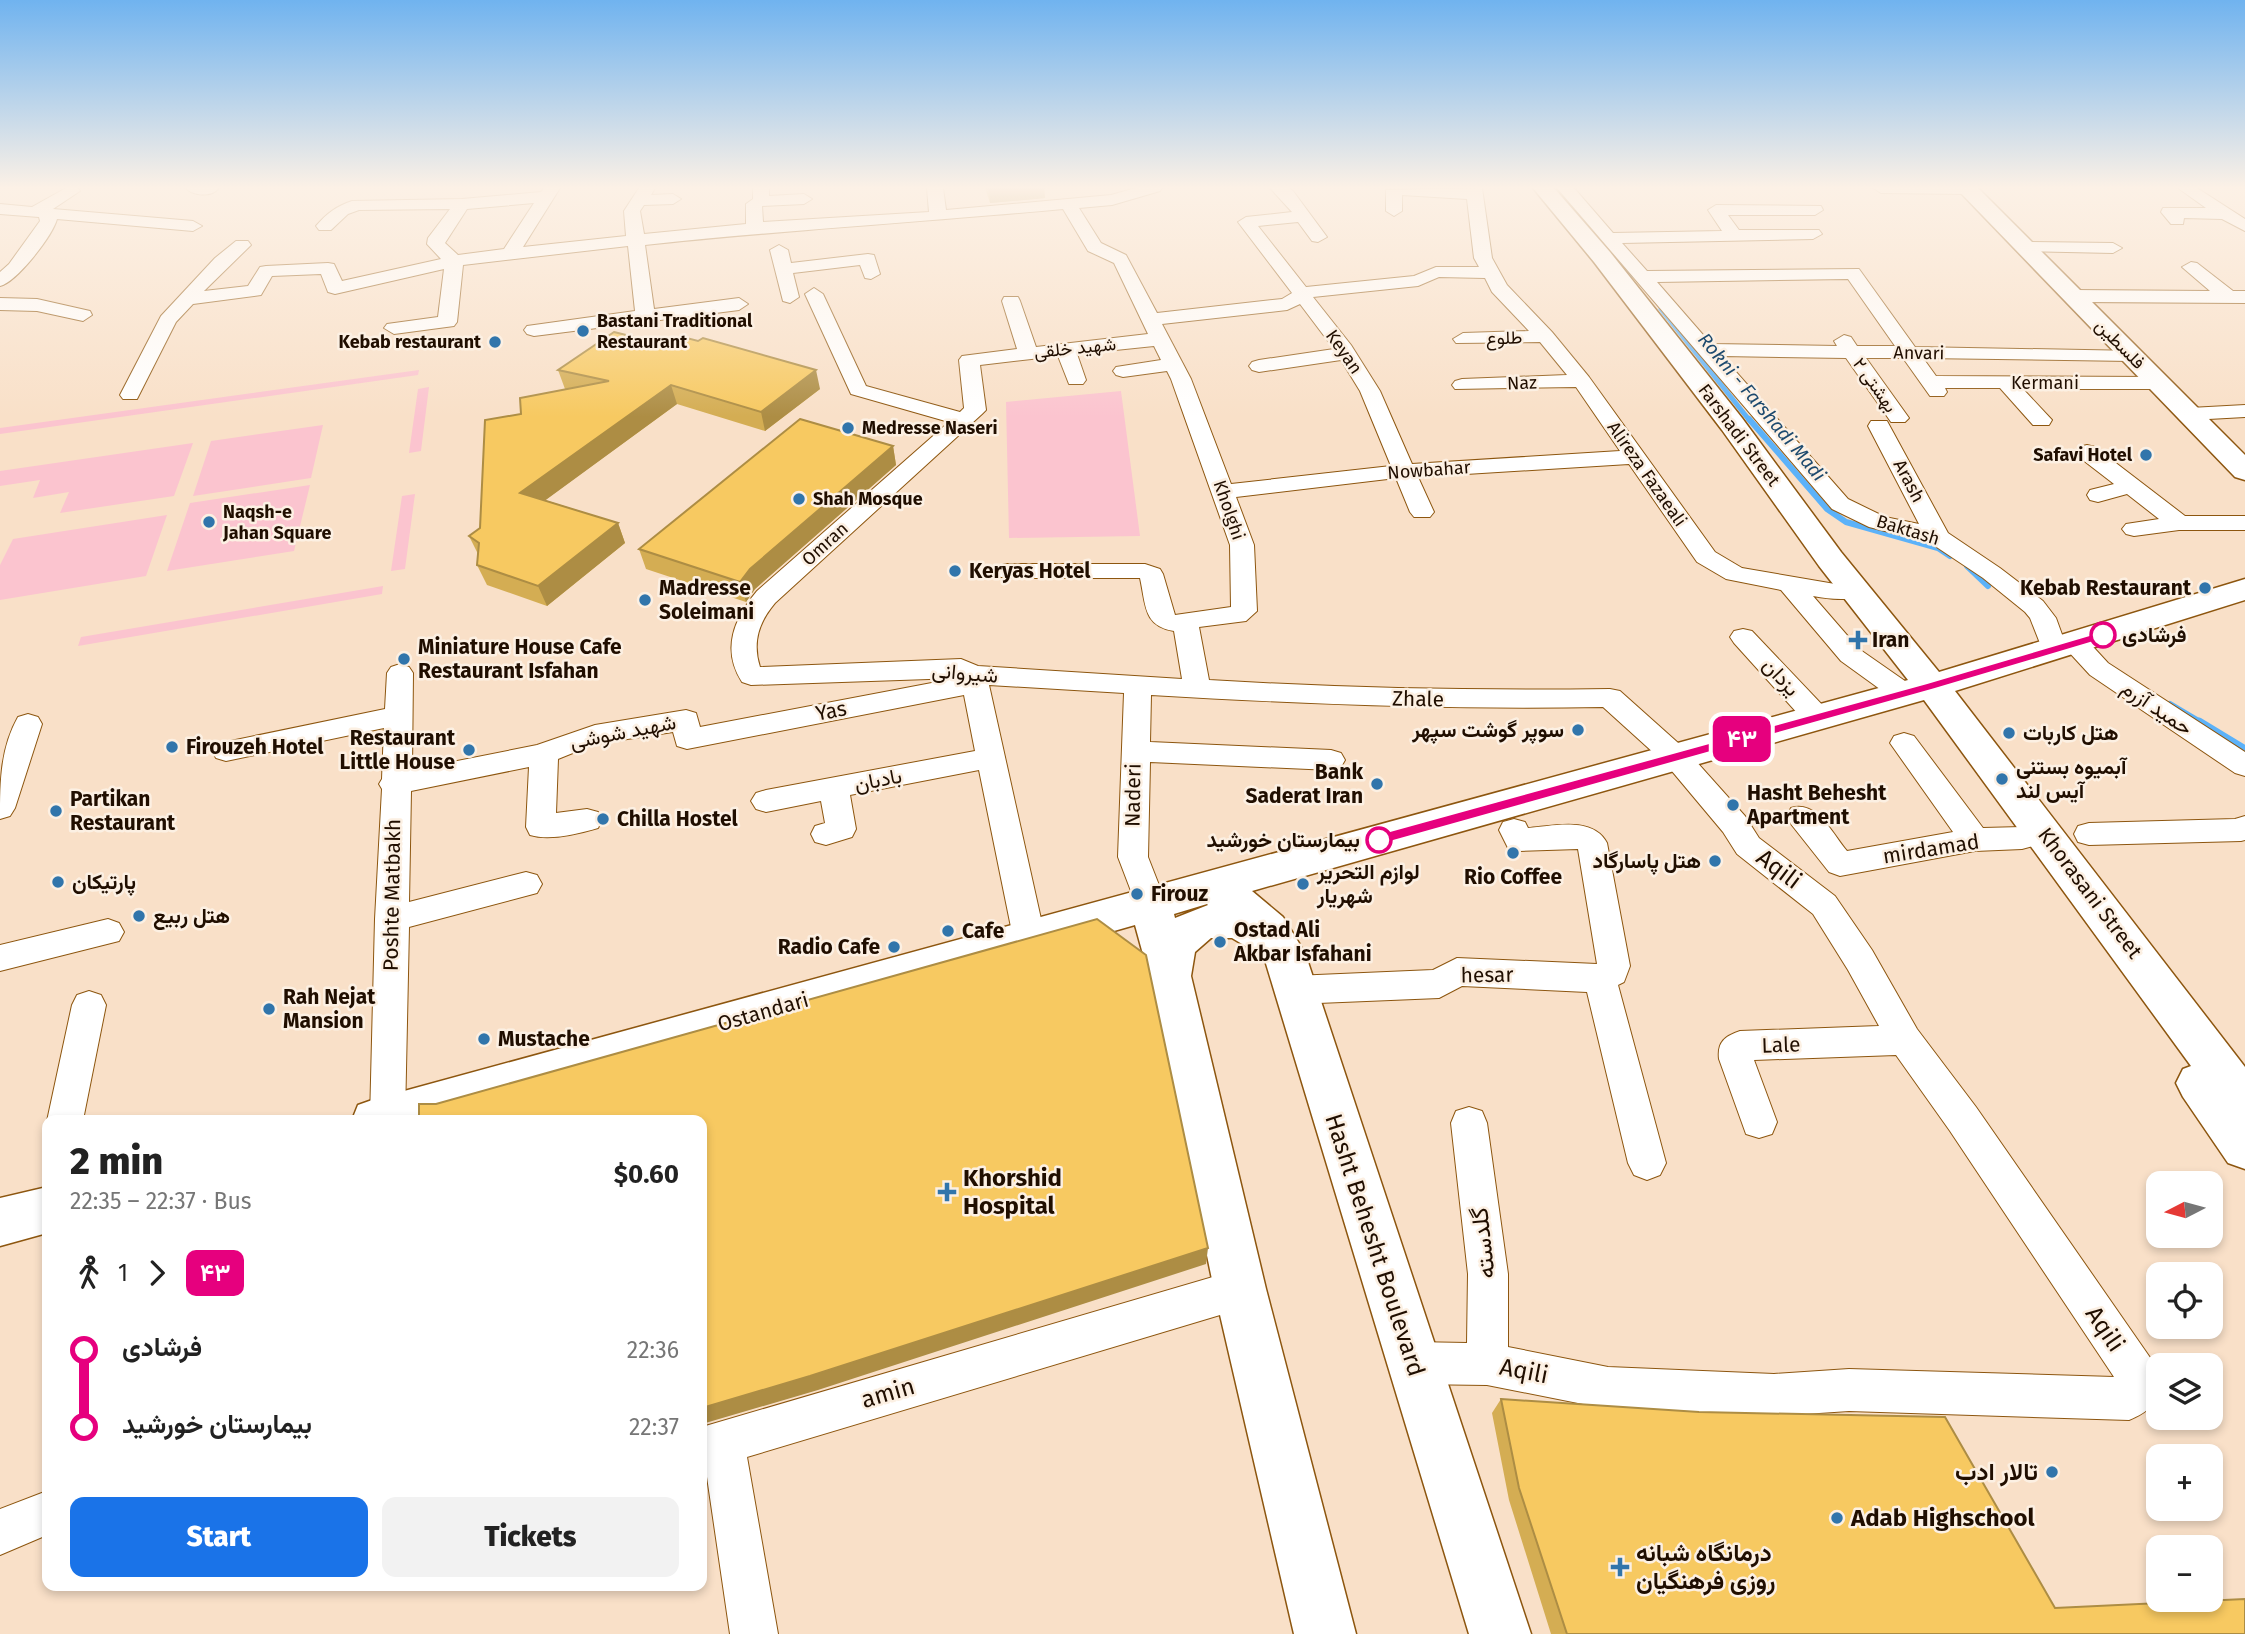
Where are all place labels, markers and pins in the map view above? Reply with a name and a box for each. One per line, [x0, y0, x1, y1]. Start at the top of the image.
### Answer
place label: Bastani Traditional Restaurant [597, 310, 753, 353]
marker: Bastani Traditional Restaurant [575, 323, 591, 339]
place label: Kebab restaurant [339, 331, 482, 353]
marker: Kebab restaurant [487, 334, 503, 350]
place label: Medresse Naseri [862, 417, 998, 439]
marker: Medresse Naseri [840, 420, 856, 436]
place label: Safavi Hotel [2033, 444, 2133, 466]
marker: Safavi Hotel [2138, 447, 2154, 463]
place label: Shah Mosque [813, 488, 923, 510]
marker: Shah Mosque [791, 491, 807, 507]
place label: Naqsh-e Jahan Square [222, 501, 331, 544]
marker: Naqsh-e Jahan Square [201, 514, 217, 530]
place label: Keryas Hotel [969, 558, 1091, 584]
marker: Keryas Hotel [947, 563, 963, 579]
place label: Madresse Soleimani [659, 575, 754, 625]
place label: Kebab Restaurant [2020, 575, 2192, 601]
marker: Kebab Restaurant [2197, 580, 2213, 596]
marker: Madresse Soleimani [637, 592, 653, 608]
marker: فرشادی [2090, 622, 2116, 648]
place label: فرشادی [2122, 622, 2187, 648]
place label: Iran [1872, 627, 1909, 653]
marker: Iran [1850, 632, 1866, 648]
place label: Miniature House Cafe Restaurant Isfahan [418, 634, 622, 684]
marker: Miniature House Cafe Restaurant Isfahan [396, 651, 412, 667]
place label: سوپر گوشت سپهر [1411, 717, 1564, 744]
place label: هتل کاربات [2023, 720, 2118, 746]
marker: سوپر گوشت سپهر [1570, 722, 1586, 738]
place label: Restaurant Little House [340, 725, 456, 775]
marker: هتل کاربات [2001, 725, 2017, 741]
place label: Firouzeh Hotel [186, 734, 324, 760]
marker: Firouzeh Hotel [164, 739, 180, 755]
marker: Restaurant Little House [461, 742, 477, 758]
place label: آبمیوه بستنی آیس لند [2016, 754, 2128, 804]
place label: Bank Saderat Iran [1246, 759, 1363, 809]
marker: آبمیوه بستنی آیس لند [1994, 771, 2010, 787]
marker: Bank Saderat Iran [1369, 776, 1385, 792]
place label: Hasht Behesht Apartment [1746, 780, 1887, 830]
place label: Partikan Restaurant [70, 786, 176, 836]
marker: Hasht Behesht Apartment [1725, 797, 1741, 813]
marker: Partikan Restaurant [48, 803, 64, 819]
place label: Chilla Hostel [617, 806, 738, 832]
marker: Chilla Hostel [595, 811, 611, 827]
place label: بیمارستان خورشید [1207, 827, 1360, 853]
marker: بیمارستان خورشید [1366, 827, 1392, 853]
marker: Rio Coffee [1505, 845, 1521, 861]
place label: هتل پاسارگاد [1592, 848, 1701, 875]
marker: هتل پاسارگاد [1707, 853, 1723, 869]
place label: لوازم التحریر شهریار [1316, 859, 1420, 909]
place label: Rio Coffee [1464, 864, 1562, 890]
place label: پارتیکان [72, 869, 136, 896]
marker: پارتیکان [50, 874, 66, 890]
marker: لوازم التحریر شهریار [1295, 876, 1311, 892]
place label: Firouz [1151, 881, 1209, 907]
marker: Firouz [1129, 886, 1145, 902]
place label: هتل ربیع [153, 903, 230, 930]
marker: هتل ربیع [131, 908, 147, 924]
place label: Ostad Ali Akbar Isfahani [1233, 917, 1372, 967]
place label: Cafe [962, 918, 1005, 944]
marker: Cafe [940, 923, 956, 939]
place label: Radio Cafe [778, 934, 880, 960]
marker: Ostad Ali Akbar Isfahani [1212, 934, 1228, 950]
marker: Radio Cafe [886, 939, 902, 955]
place label: Rah Nejat Mansion [283, 984, 376, 1034]
marker: Rah Nejat Mansion [261, 1001, 277, 1017]
place label: Mustache [498, 1026, 590, 1052]
marker: Mustache [476, 1031, 492, 1047]
place label: Khorshid Hospital [963, 1164, 1062, 1220]
marker: Khorshid Hospital [937, 1182, 957, 1202]
place label: تالار ادب [1955, 1458, 2038, 1487]
marker: تالار ادب [2044, 1464, 2060, 1480]
place label: Adab Highschool [1850, 1504, 2036, 1532]
marker: Adab Highschool [1829, 1510, 1845, 1526]
place label: درمانگاه شبانه روزی فرهنگیان [1636, 1539, 1775, 1596]
marker: درمانگاه شبانه روزی فرهنگیان [1610, 1557, 1630, 1577]

